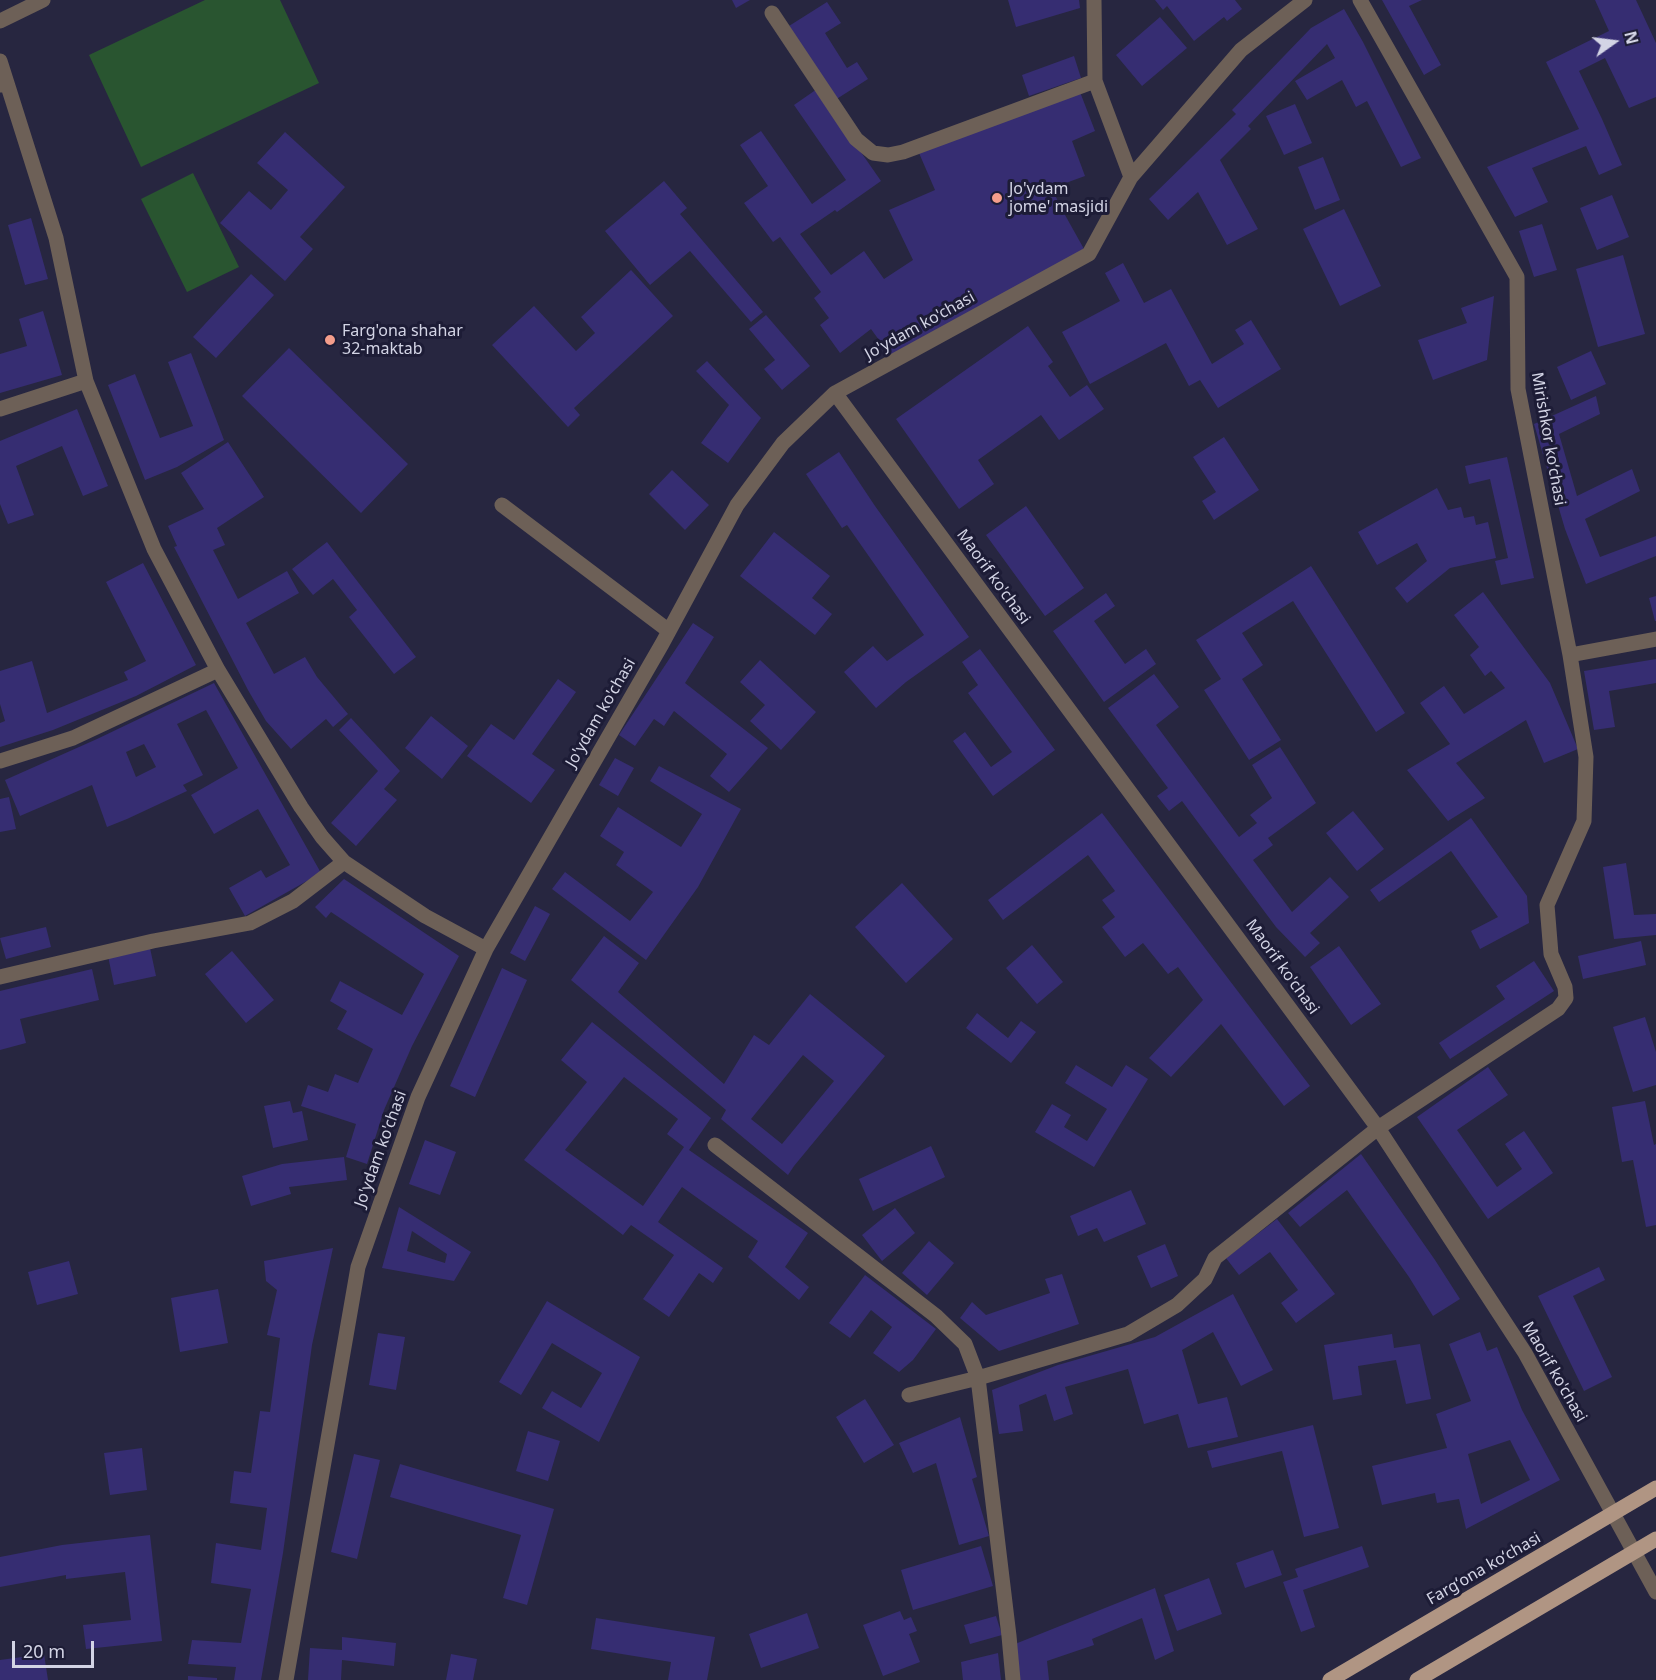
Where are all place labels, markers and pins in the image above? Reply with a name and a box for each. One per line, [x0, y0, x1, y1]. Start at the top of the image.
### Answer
place label: Jo'ydam jome' masjidi [1009, 179, 1108, 217]
marker: Jo'ydam jome' masjidi [990, 191, 1004, 205]
place label: Farg'ona shahar 32-maktab [342, 321, 463, 359]
marker: Farg'ona shahar 32-maktab [323, 333, 337, 347]

